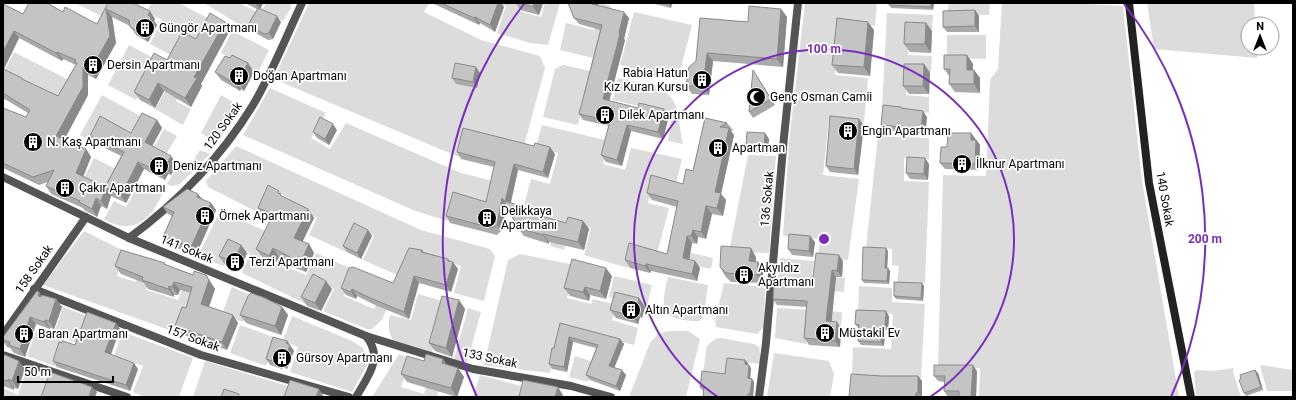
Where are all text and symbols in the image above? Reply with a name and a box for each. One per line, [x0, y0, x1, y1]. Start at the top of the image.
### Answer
north arrow [1240, 16, 1280, 56]
building icon: Güngör Apartmanı [134, 17, 156, 39]
text: N [1256, 20, 1264, 33]
place label: Güngör Apartmanı [159, 21, 257, 35]
text: 100 m [807, 42, 841, 56]
building icon: Dersin Apartmanı [82, 54, 104, 76]
place label: Dersin Apartmanı [107, 58, 200, 72]
building icon: Doğan Apartmanı [228, 65, 250, 87]
place label: Rabia Hatun Kız Kuran Kursu [604, 66, 688, 94]
place label: Doğan Apartmanı [253, 69, 347, 83]
building icon: Rabia Hatun Kız Kuran Kursu [691, 69, 713, 91]
mosque icon: Genç Osman Camii [745, 86, 767, 108]
place label: Genç Osman Camii [770, 90, 872, 104]
street label: 120 Sokak [201, 99, 246, 153]
building icon: Dilek Apartmanı [594, 104, 616, 126]
place label: Dilek Apartmanı [619, 108, 704, 122]
building icon: Engin Apartmanı [837, 120, 859, 142]
place label: Engin Apartmanı [862, 124, 951, 138]
building icon: N. Kaş Apartmanı [22, 131, 44, 153]
place label: N. Kaş Apartmanı [47, 135, 141, 149]
building icon: Apartman [707, 137, 729, 159]
place label: Apartman [732, 141, 785, 155]
building icon: İlknur Apartmanı [951, 153, 973, 175]
building icon: Deniz Apartmanı [148, 155, 170, 177]
place label: İlknur Apartmanı [976, 156, 1065, 171]
place label: Deniz Apartmanı [173, 159, 262, 173]
street label: 136 Sokak [758, 170, 776, 227]
street label: 140 Sokak [1153, 170, 1177, 229]
building icon: Çakır Apartmanı [54, 177, 76, 199]
place label: Çakır Apartmanı [79, 181, 165, 195]
place label: Delikkaya Apartmanı [501, 204, 557, 232]
building icon: Örnek Apartmanı [194, 205, 216, 227]
building icon: Delikkaya Apartmanı [476, 207, 498, 229]
place label: Örnek Apartmanı [219, 208, 309, 223]
street label: 141 Sokak [158, 232, 216, 266]
centre of rings [817, 232, 831, 246]
text: 200 m [1188, 232, 1222, 246]
street label: 158 Sokak [12, 241, 56, 296]
building icon: Terzi Apartmanı [224, 251, 246, 273]
place label: Terzi Apartmanı [249, 255, 334, 269]
place label: Akyıldız Apartmanı [758, 261, 814, 289]
building icon: Akyıldız Apartmanı [733, 264, 755, 286]
building icon: Altın Apartmanı [620, 299, 642, 321]
place label: Altın Apartmanı [645, 303, 728, 317]
street label: 157 Sokak [164, 322, 223, 354]
building icon: Müstakil Ev [814, 322, 836, 344]
building icon: Baran Apartmanı [13, 323, 35, 345]
place label: Müstakil Ev [839, 326, 900, 340]
place label: Baran Apartmanı [38, 327, 128, 341]
street label: 133 Sokak [461, 345, 520, 371]
building icon: Gürsoy Apartmanı [271, 347, 293, 369]
place label: Gürsoy Apartmanı [296, 351, 393, 365]
scale bar [18, 358, 113, 384]
text: 50 m [24, 365, 51, 379]

